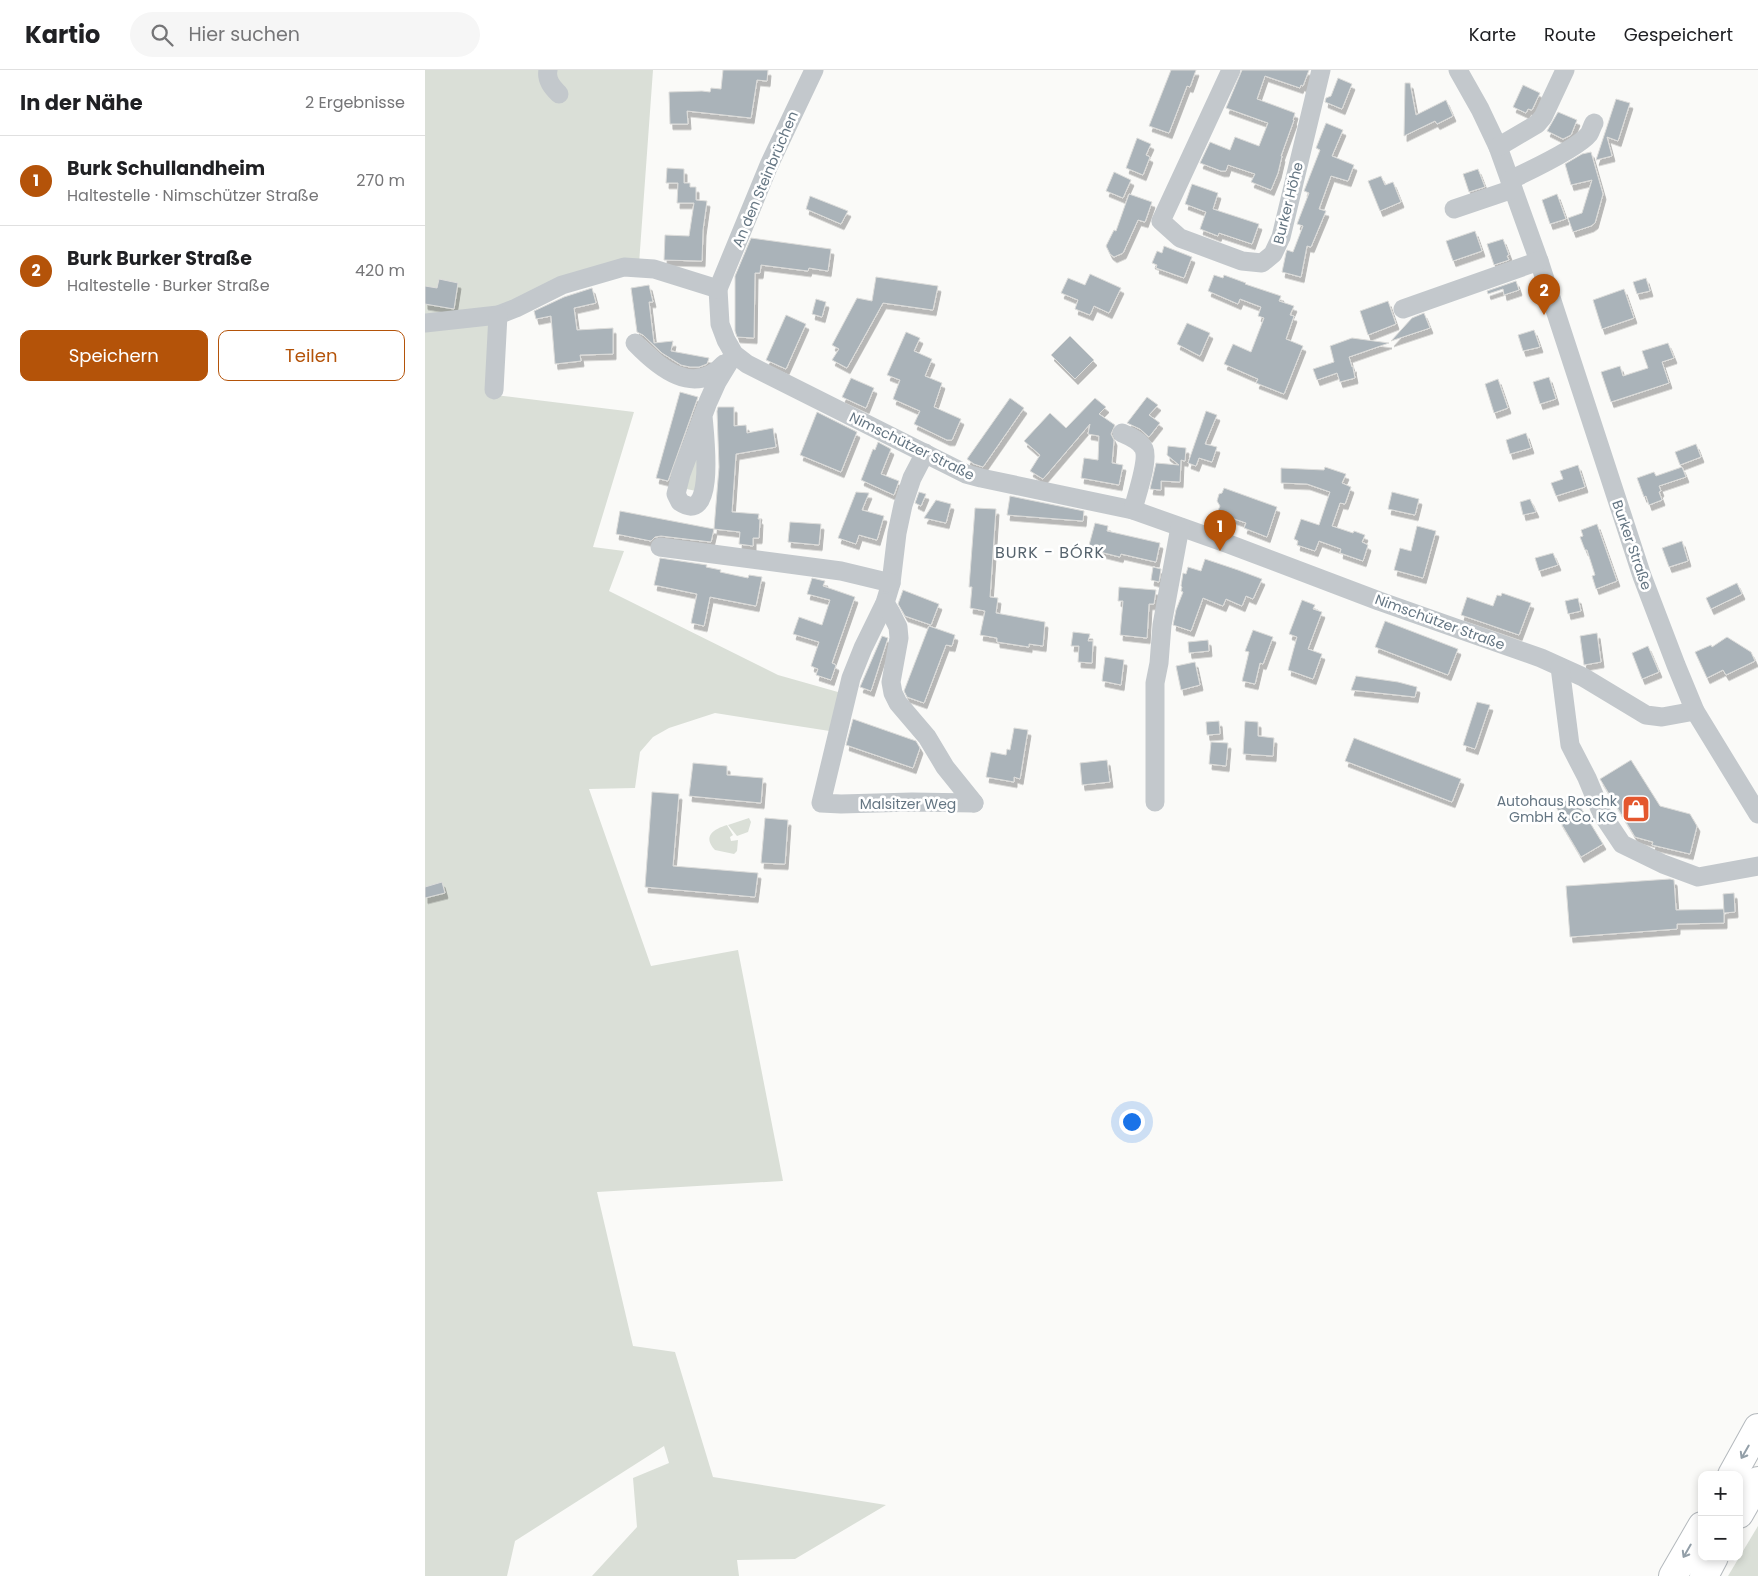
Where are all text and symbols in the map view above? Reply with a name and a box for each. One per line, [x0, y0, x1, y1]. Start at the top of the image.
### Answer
search box [130, 12, 480, 57]
text: Kartio [25, 18, 100, 51]
icon: search [148, 21, 176, 49]
text: Hier suchen [188, 21, 300, 48]
text: Karte [1469, 22, 1516, 47]
text: Route [1544, 22, 1596, 47]
text: Gespeichert [1624, 22, 1733, 47]
text: In der Nähe [20, 88, 143, 117]
text: 2 Ergebnisse [305, 91, 405, 114]
street label: An den Steinbrüchen [727, 108, 803, 250]
text: Burk Schullandheim [67, 155, 265, 182]
street label: Burker Höhe [1268, 160, 1308, 246]
text: 1 [33, 169, 39, 192]
text: 270 m [356, 169, 405, 192]
text: Haltestelle · Nimschützer Straße [67, 184, 319, 207]
text: Burk Burker Straße [67, 245, 252, 272]
text: 2 [31, 259, 41, 282]
text: 420 m [355, 259, 405, 282]
text: Haltestelle · Burker Straße [67, 274, 270, 297]
pin: 2 [1528, 274, 1560, 315]
button: Speichern [20, 330, 208, 381]
button: Teilen [218, 330, 405, 381]
street label: Nimschützer Straße [846, 407, 978, 485]
street label: Burker Straße [1607, 497, 1657, 593]
pin: 1 [1204, 510, 1236, 551]
district label: BURK - BÓRK [995, 541, 1105, 564]
street label: Nimschützer Straße [1372, 589, 1508, 655]
place label: Autohaus Roschk GmbH & Co. KG [1497, 791, 1618, 827]
street label: Malsitzer Weg [860, 794, 956, 814]
shop icon: Autohaus Roschk GmbH & Co. KG [1621, 794, 1651, 824]
your location [1119, 1109, 1145, 1135]
one-way arrow [1740, 1444, 1750, 1459]
map controls [1698, 1471, 1743, 1561]
button: + [1698, 1471, 1743, 1516]
button: − [1698, 1516, 1743, 1561]
one-way arrow [1682, 1544, 1692, 1558]

